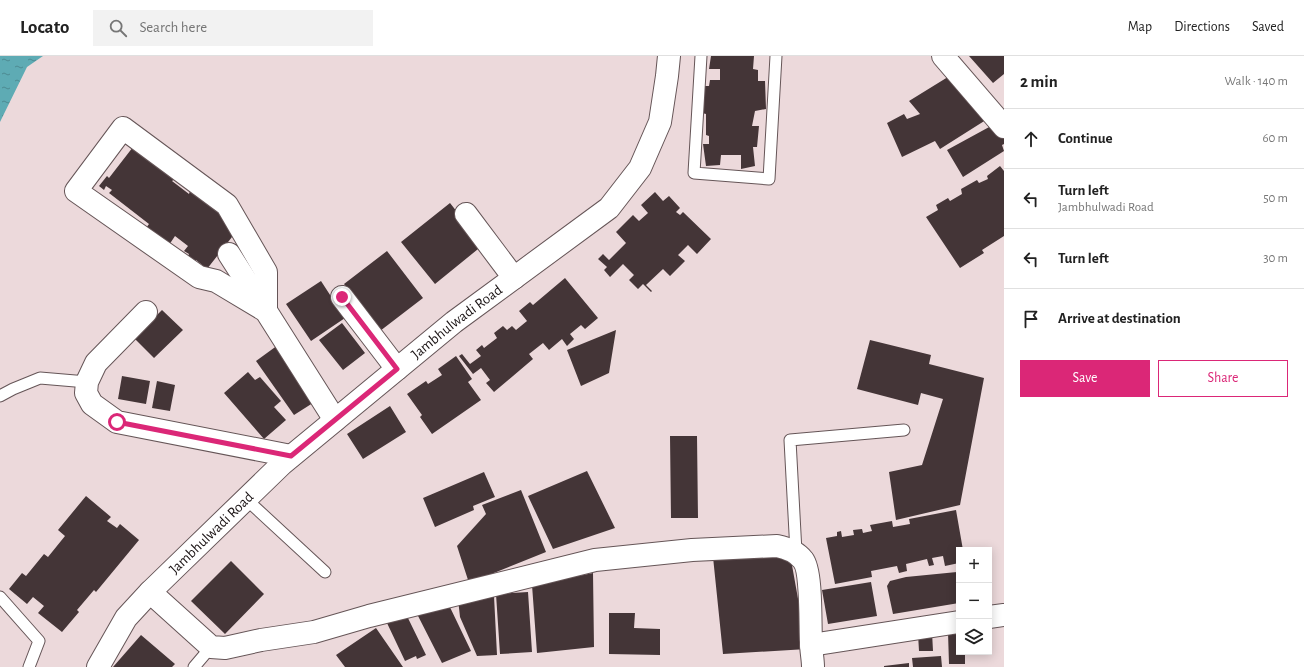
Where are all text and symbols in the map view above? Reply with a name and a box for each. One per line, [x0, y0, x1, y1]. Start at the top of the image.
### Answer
search box [93, 10, 373, 46]
icon: search [107, 17, 129, 39]
text: Locato [20, 18, 69, 37]
text: Search here [139, 20, 207, 35]
text: Map [1128, 20, 1152, 34]
text: Directions [1174, 20, 1230, 34]
text: Saved [1252, 20, 1284, 34]
text: 2 min [1020, 73, 1058, 90]
text: Walk · 140 m [1225, 75, 1288, 88]
icon: ahead [1020, 128, 1042, 150]
text: Continue [1058, 131, 1113, 146]
text: 60 m [1262, 132, 1288, 145]
text: Turn left [1058, 183, 1109, 198]
icon: left [1020, 188, 1042, 210]
text: 50 m [1263, 192, 1288, 205]
text: Jambhulwadi Road [1058, 201, 1154, 214]
icon: left [1020, 248, 1042, 270]
text: Turn left [1058, 251, 1109, 266]
text: 30 m [1263, 252, 1288, 265]
street label: Jambhulwadi Road [408, 282, 505, 362]
route end [333, 288, 351, 306]
icon: arrive [1020, 308, 1042, 330]
text: Arrive at destination [1058, 311, 1181, 326]
button: Save [1020, 360, 1150, 397]
button: Share [1158, 360, 1288, 397]
route start [108, 413, 126, 431]
street label: Jambhulwadi Road [166, 489, 256, 577]
map controls [956, 547, 992, 655]
button: + [956, 547, 992, 583]
button: − [956, 583, 992, 619]
button: layers [956, 619, 992, 655]

